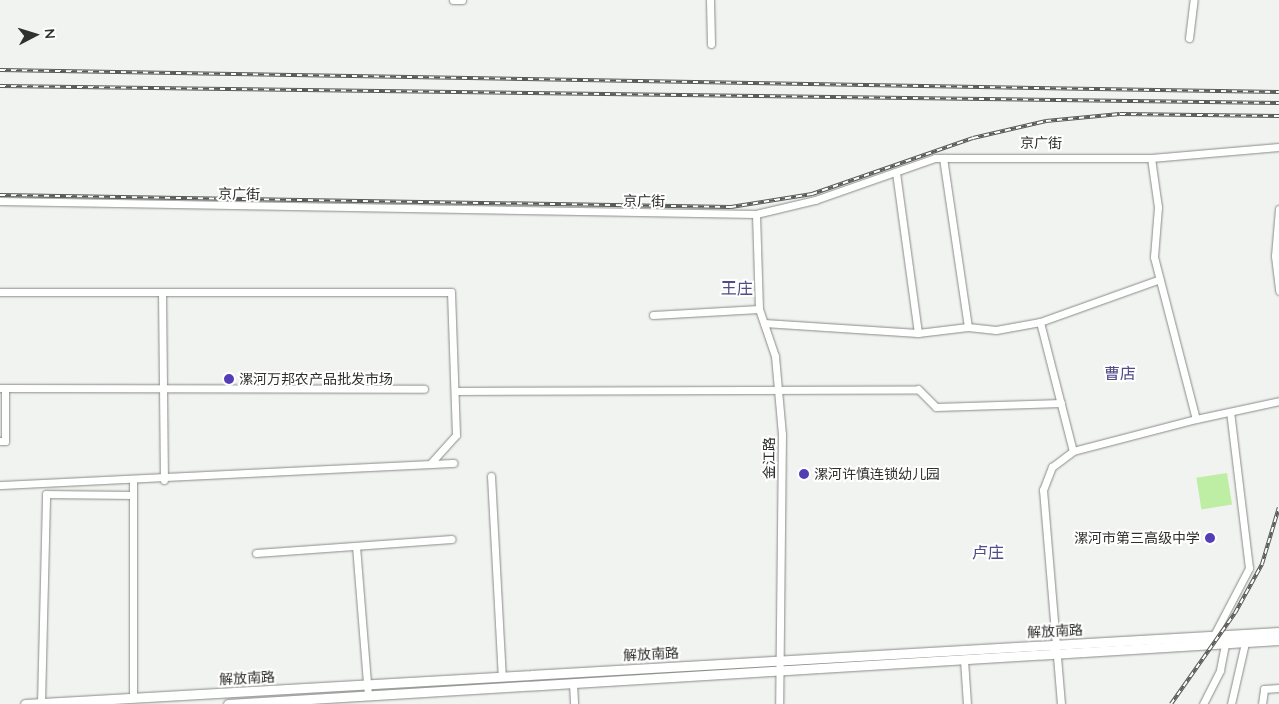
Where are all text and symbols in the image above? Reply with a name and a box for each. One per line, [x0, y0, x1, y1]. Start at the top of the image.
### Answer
north arrow [10, 10, 60, 60]
text: N [41, 28, 59, 40]
street label: 京广街 [1020, 134, 1062, 152]
street label: 京广街 [218, 185, 260, 203]
street label: 京广街 [623, 192, 665, 210]
district label: 王庄 [721, 278, 753, 298]
district label: 曹店 [1104, 363, 1136, 383]
place label: 漯河万邦农产品批发市场 [239, 371, 393, 387]
marker: 漯河万邦农产品批发市场 [223, 373, 235, 385]
street label: 金江路 [761, 437, 777, 479]
place label: 漯河许慎连锁幼儿园 [814, 466, 940, 482]
marker: 漯河许慎连锁幼儿园 [798, 468, 810, 480]
place label: 漯河市第三高级中学 [1074, 530, 1200, 546]
marker: 漯河市第三高级中学 [1204, 532, 1216, 544]
district label: 卢庄 [972, 542, 1004, 562]
street label: 解放南路 [1027, 621, 1083, 641]
street label: 解放南路 [623, 644, 679, 664]
street label: 解放南路 [219, 668, 275, 688]

